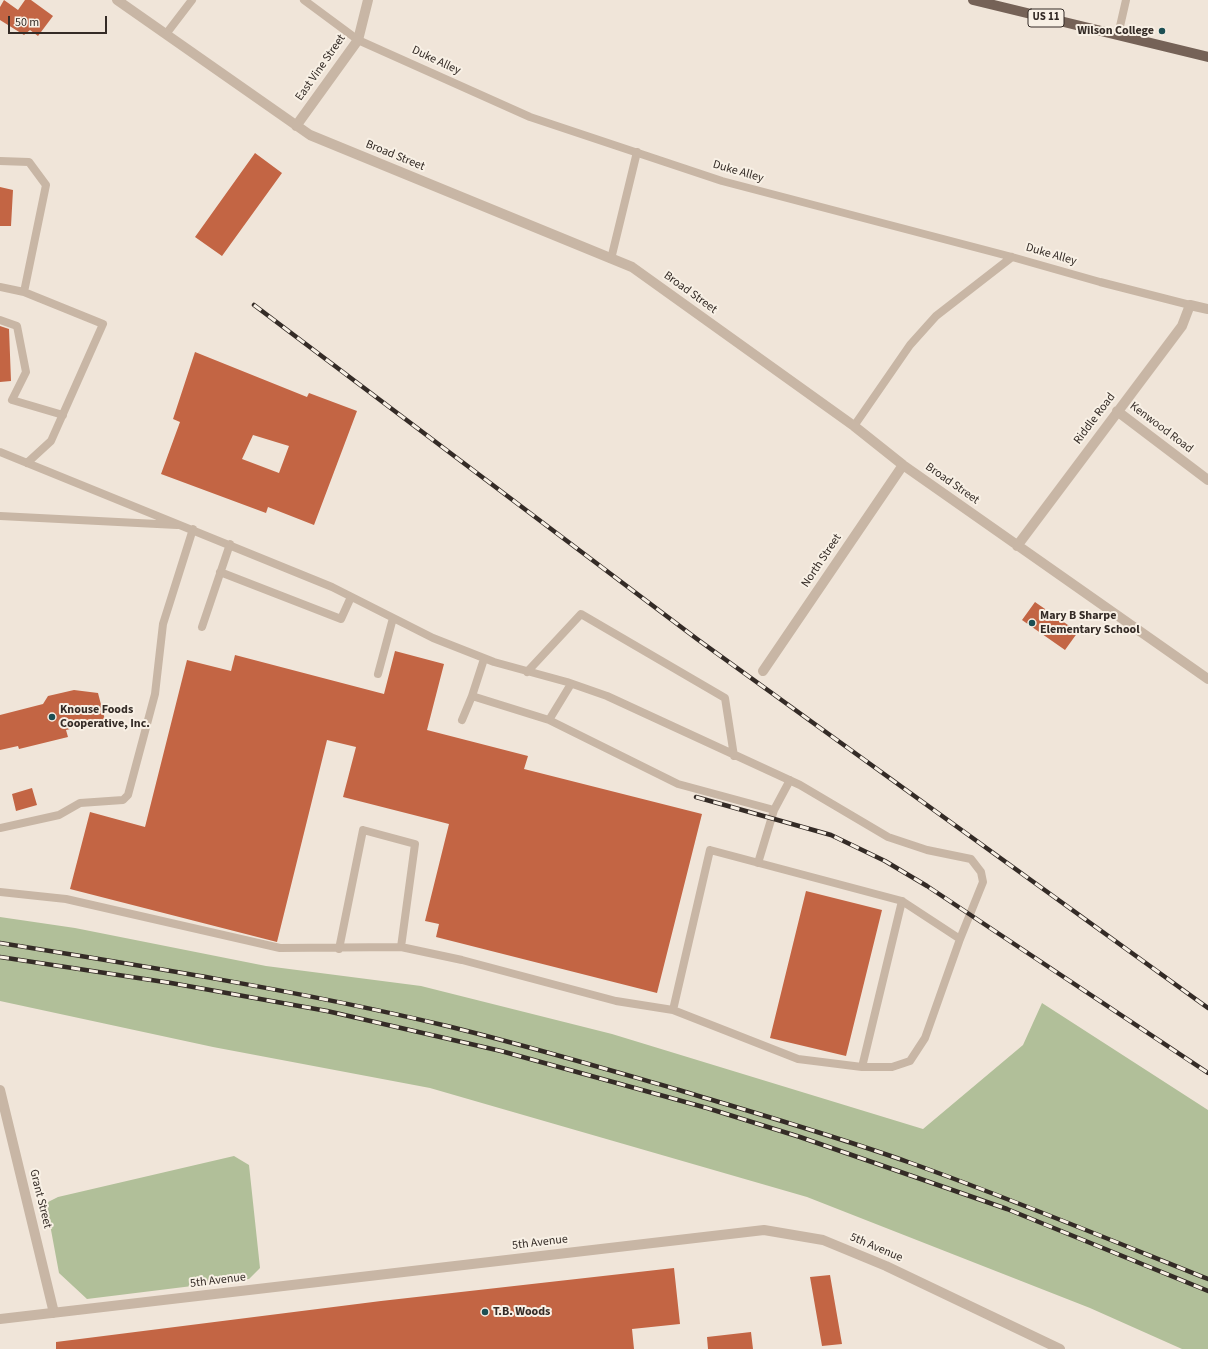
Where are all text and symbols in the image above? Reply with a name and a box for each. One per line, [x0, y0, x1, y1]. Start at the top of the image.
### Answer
scale bar [10, 8, 109, 34]
road number: US 11 [1028, 9, 1064, 27]
text: 50 m [15, 14, 39, 31]
place label: Wilson College [1077, 24, 1154, 38]
marker: Wilson College [1157, 26, 1167, 36]
street label: East Vine Street [293, 32, 349, 104]
street label: Duke Alley [409, 43, 463, 79]
street label: Broad Street [363, 138, 427, 174]
street label: Duke Alley [711, 158, 765, 186]
street label: Duke Alley [1024, 241, 1078, 269]
street label: Broad Street [660, 269, 720, 317]
street label: Riddle Road [1071, 391, 1119, 447]
street label: Kenwood Road [1126, 399, 1196, 457]
street label: Broad Street [922, 460, 982, 508]
street label: North Street [799, 531, 845, 591]
place label: Mary B Sharpe Elementary School [1040, 609, 1140, 637]
marker: Mary B Sharpe Elementary School [1027, 618, 1037, 628]
place label: Knouse Foods Cooperative, Inc. [60, 703, 150, 731]
marker: Knouse Foods Cooperative, Inc. [47, 712, 57, 722]
street label: Grant Street [26, 1168, 54, 1230]
street label: 5th Avenue [847, 1230, 905, 1266]
street label: 5th Avenue [511, 1232, 569, 1254]
street label: 5th Avenue [189, 1270, 247, 1292]
place label: T.B. Woods [493, 1305, 550, 1319]
marker: T.B. Woods [480, 1307, 490, 1317]

